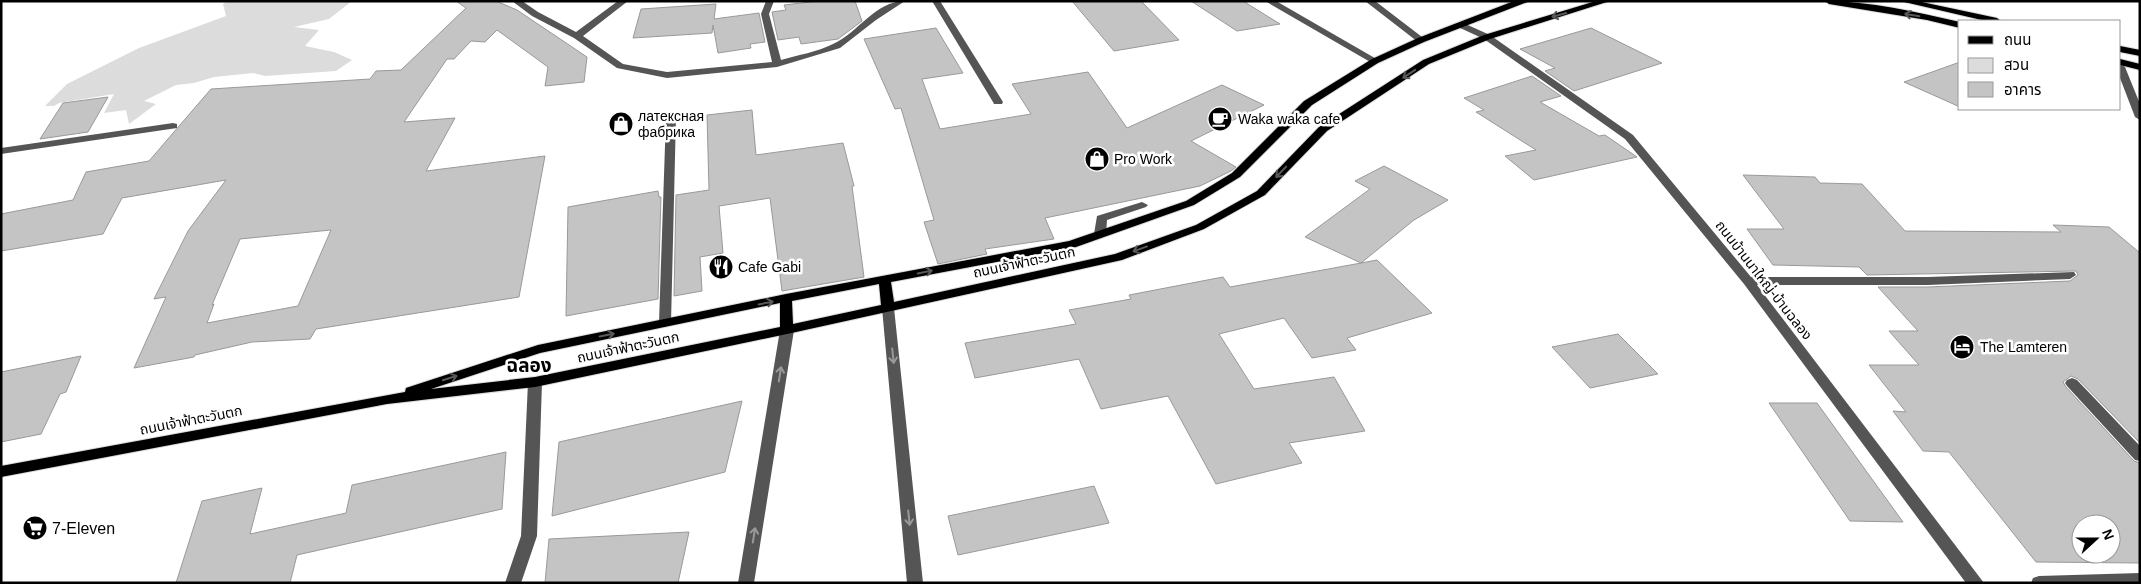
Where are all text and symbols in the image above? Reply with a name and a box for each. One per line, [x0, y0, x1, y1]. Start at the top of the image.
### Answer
one-way arrow [1904, 9, 1920, 19]
one-way arrow [1552, 10, 1568, 20]
legend [1958, 20, 2121, 110]
text: ถนน [2004, 31, 2031, 48]
text: สวน [2004, 56, 2029, 73]
one-way arrow [1402, 69, 1416, 79]
text: อาคาร [2004, 81, 2041, 98]
cafe icon: Waka waka cafe [1207, 106, 1233, 132]
place label: латексная фабрика [638, 108, 704, 140]
shop icon: латексная фабрика [608, 111, 634, 137]
place label: Waka waka cafe [1238, 111, 1340, 127]
shop icon: Pro Work [1084, 146, 1110, 172]
place label: Pro Work [1114, 151, 1173, 167]
one-way arrow [1275, 166, 1287, 179]
street label: ถนนบ้านนาใหญ่-บ้านฉลอง [1712, 217, 1816, 343]
street label: ถนนเจ้าฟ้าตะวันตก [971, 243, 1077, 281]
one-way arrow [1133, 245, 1148, 254]
restaurant icon: Cafe Gabi [708, 254, 734, 280]
place label: Cafe Gabi [738, 259, 801, 275]
one-way arrow [917, 267, 933, 277]
one-way arrow [757, 297, 773, 307]
street label: ถนนเจ้าฟ้าตะวันตก [575, 328, 681, 366]
one-way arrow [598, 330, 614, 339]
hotel icon: The Lamteren [1949, 334, 1975, 360]
place label: The Lamteren [1980, 339, 2067, 355]
one-way arrow [888, 348, 898, 364]
district label: ฉลอง [506, 355, 552, 376]
one-way arrow [775, 367, 785, 383]
one-way arrow [442, 373, 457, 382]
street label: ถนนเจ้าฟ้าตะวันตก [138, 402, 244, 438]
one-way arrow [904, 510, 914, 526]
north arrow [2071, 514, 2121, 564]
supermarket icon: 7-Eleven [22, 515, 48, 541]
place label: 7-Eleven [52, 520, 115, 537]
one-way arrow [749, 527, 759, 543]
text: N [2099, 527, 2117, 542]

